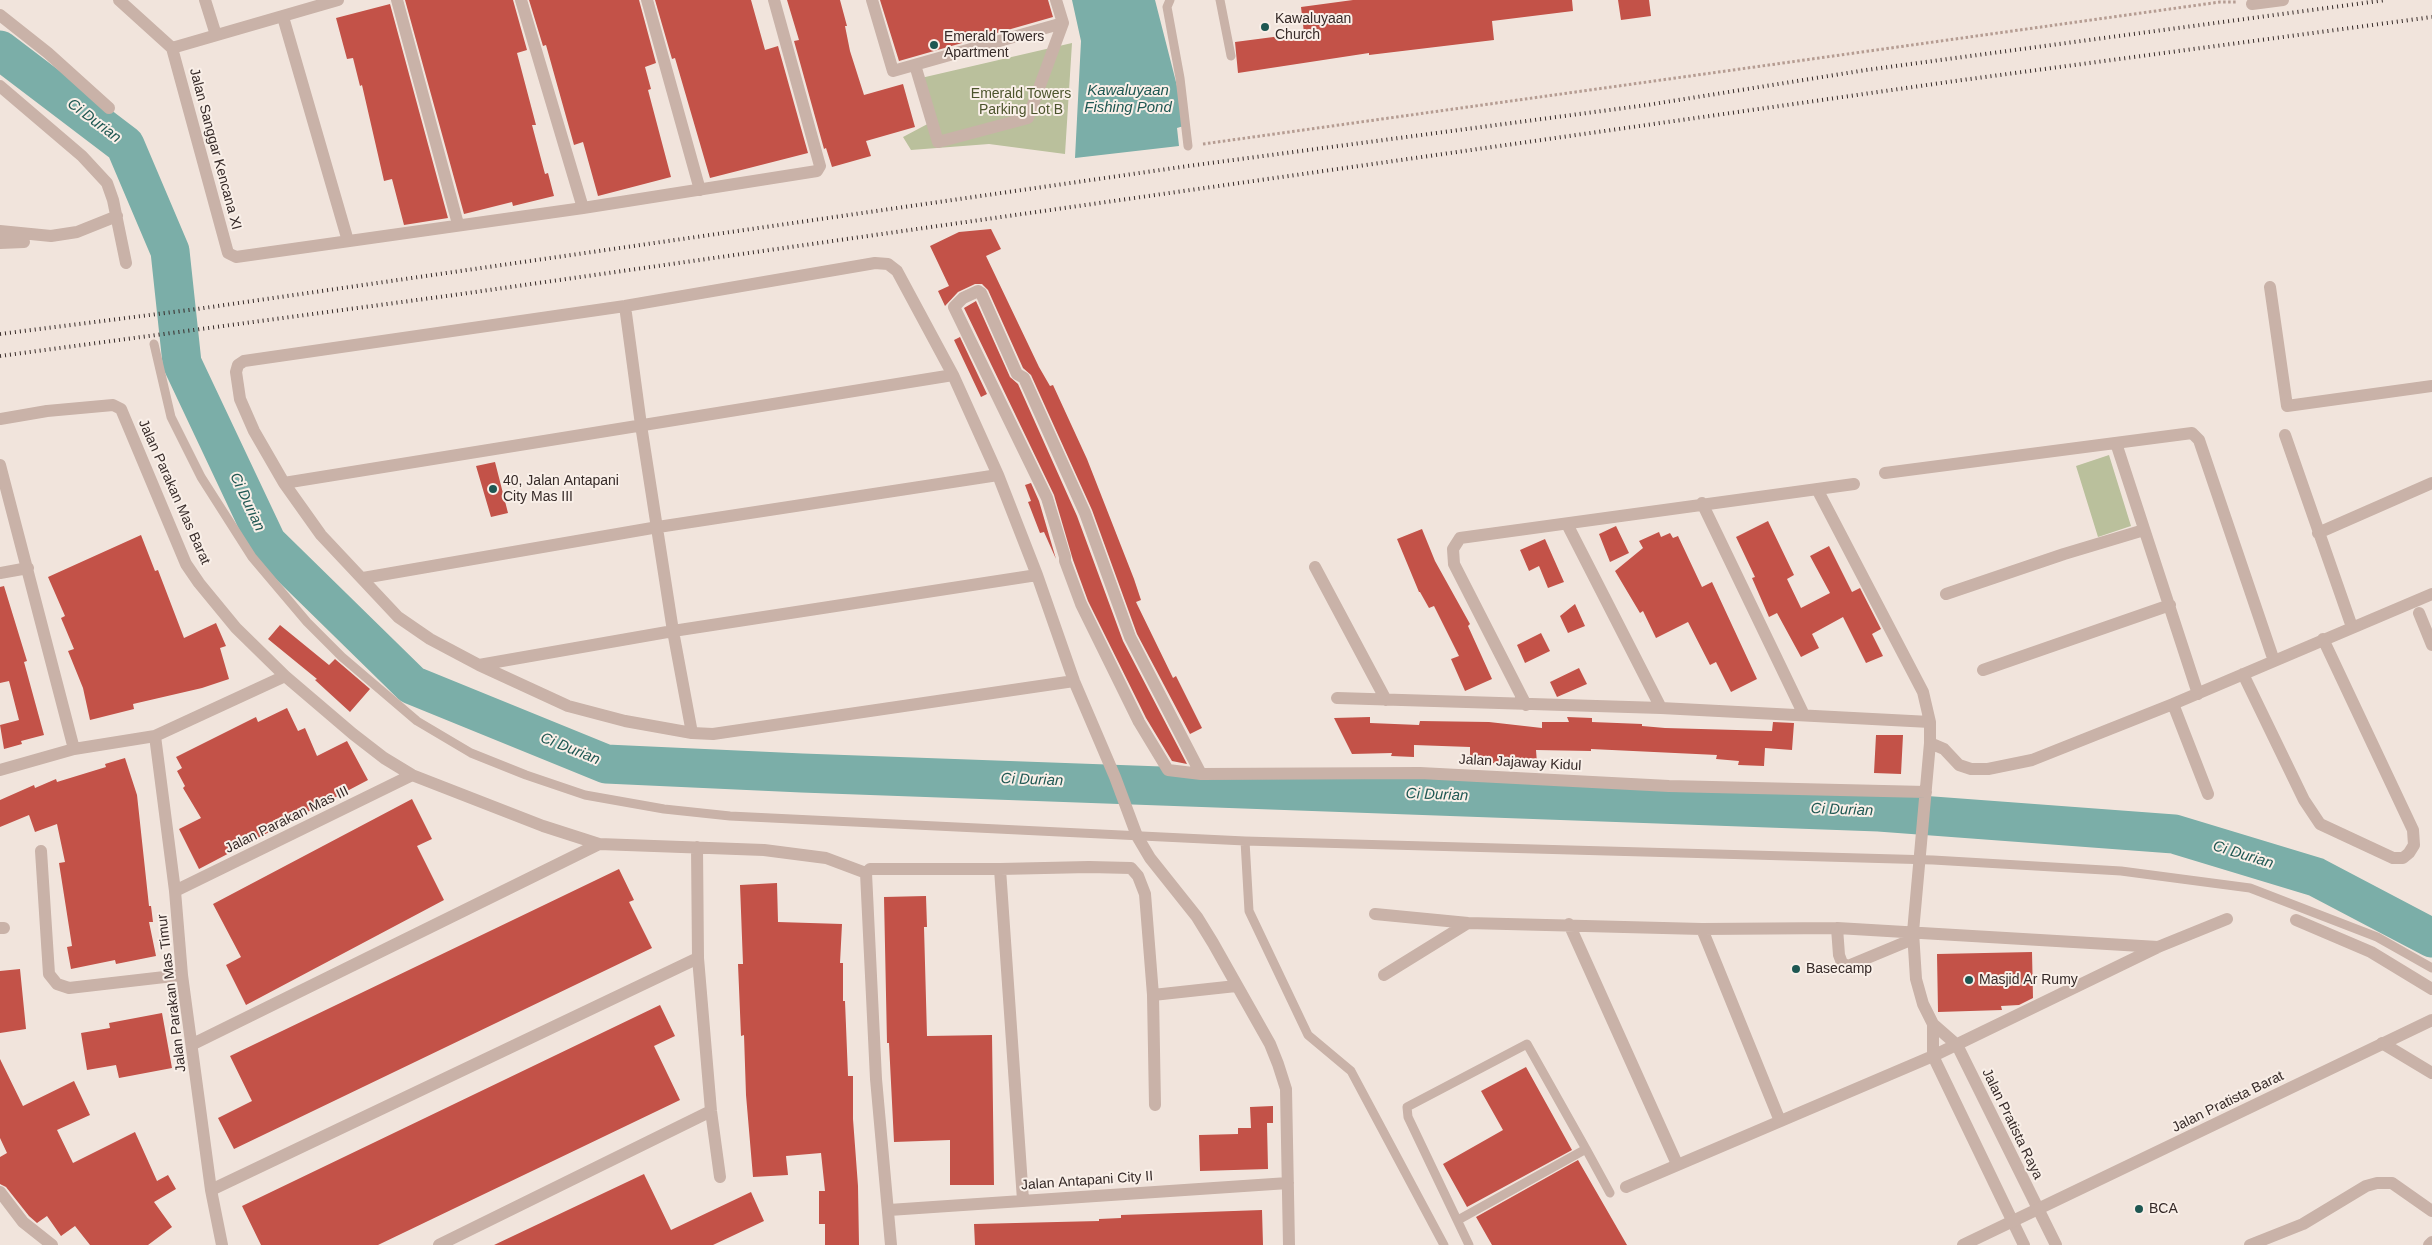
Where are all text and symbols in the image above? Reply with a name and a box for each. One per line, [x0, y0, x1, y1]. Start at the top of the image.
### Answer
place label: Kawaluyaan Church [1275, 11, 1351, 44]
marker: Kawaluyaan Church [1259, 21, 1271, 33]
place label: Emerald Towers Apartment [944, 29, 1044, 62]
marker: Emerald Towers Apartment [928, 39, 940, 51]
street label: Jalan Sanggar Kencana XI [185, 66, 245, 232]
water label: Kawaluyaan Fishing Pond [1084, 82, 1172, 117]
park label: Emerald Towers Parking Lot B [971, 86, 1071, 118]
water label: Ci Durian [64, 95, 124, 147]
street label: Jalan Parakan Mas Barat [134, 417, 214, 567]
water label: Ci Durian [226, 470, 268, 534]
place label: 40, Jalan Antapani City Mas III [503, 473, 619, 506]
marker: 40, Jalan Antapani City Mas III [487, 483, 499, 495]
water label: Ci Durian [538, 729, 602, 769]
street label: Jalan Jajaway Kidul [1458, 751, 1582, 775]
water label: Ci Durian [1000, 770, 1064, 790]
street label: Jalan Parakan Mas III [222, 783, 352, 857]
water label: Ci Durian [1405, 785, 1469, 805]
water label: Ci Durian [1810, 800, 1874, 820]
water label: Ci Durian [2210, 837, 2276, 873]
street label: Jalan Parakan Mas Timur [154, 913, 190, 1073]
place label: Basecamp [1806, 961, 1872, 977]
marker: Basecamp [1790, 963, 1802, 975]
place label: Masjid Ar Rumy [1979, 972, 2078, 988]
marker: Masjid Ar Rumy [1963, 974, 1975, 986]
street label: Jalan Pratista Raya [1978, 1066, 2046, 1182]
street label: Jalan Pratista Barat [2169, 1068, 2287, 1136]
street label: Jalan Antapani City II [1020, 1168, 1154, 1194]
place label: BCA [2149, 1201, 2178, 1217]
marker: BCA [2133, 1203, 2145, 1215]

